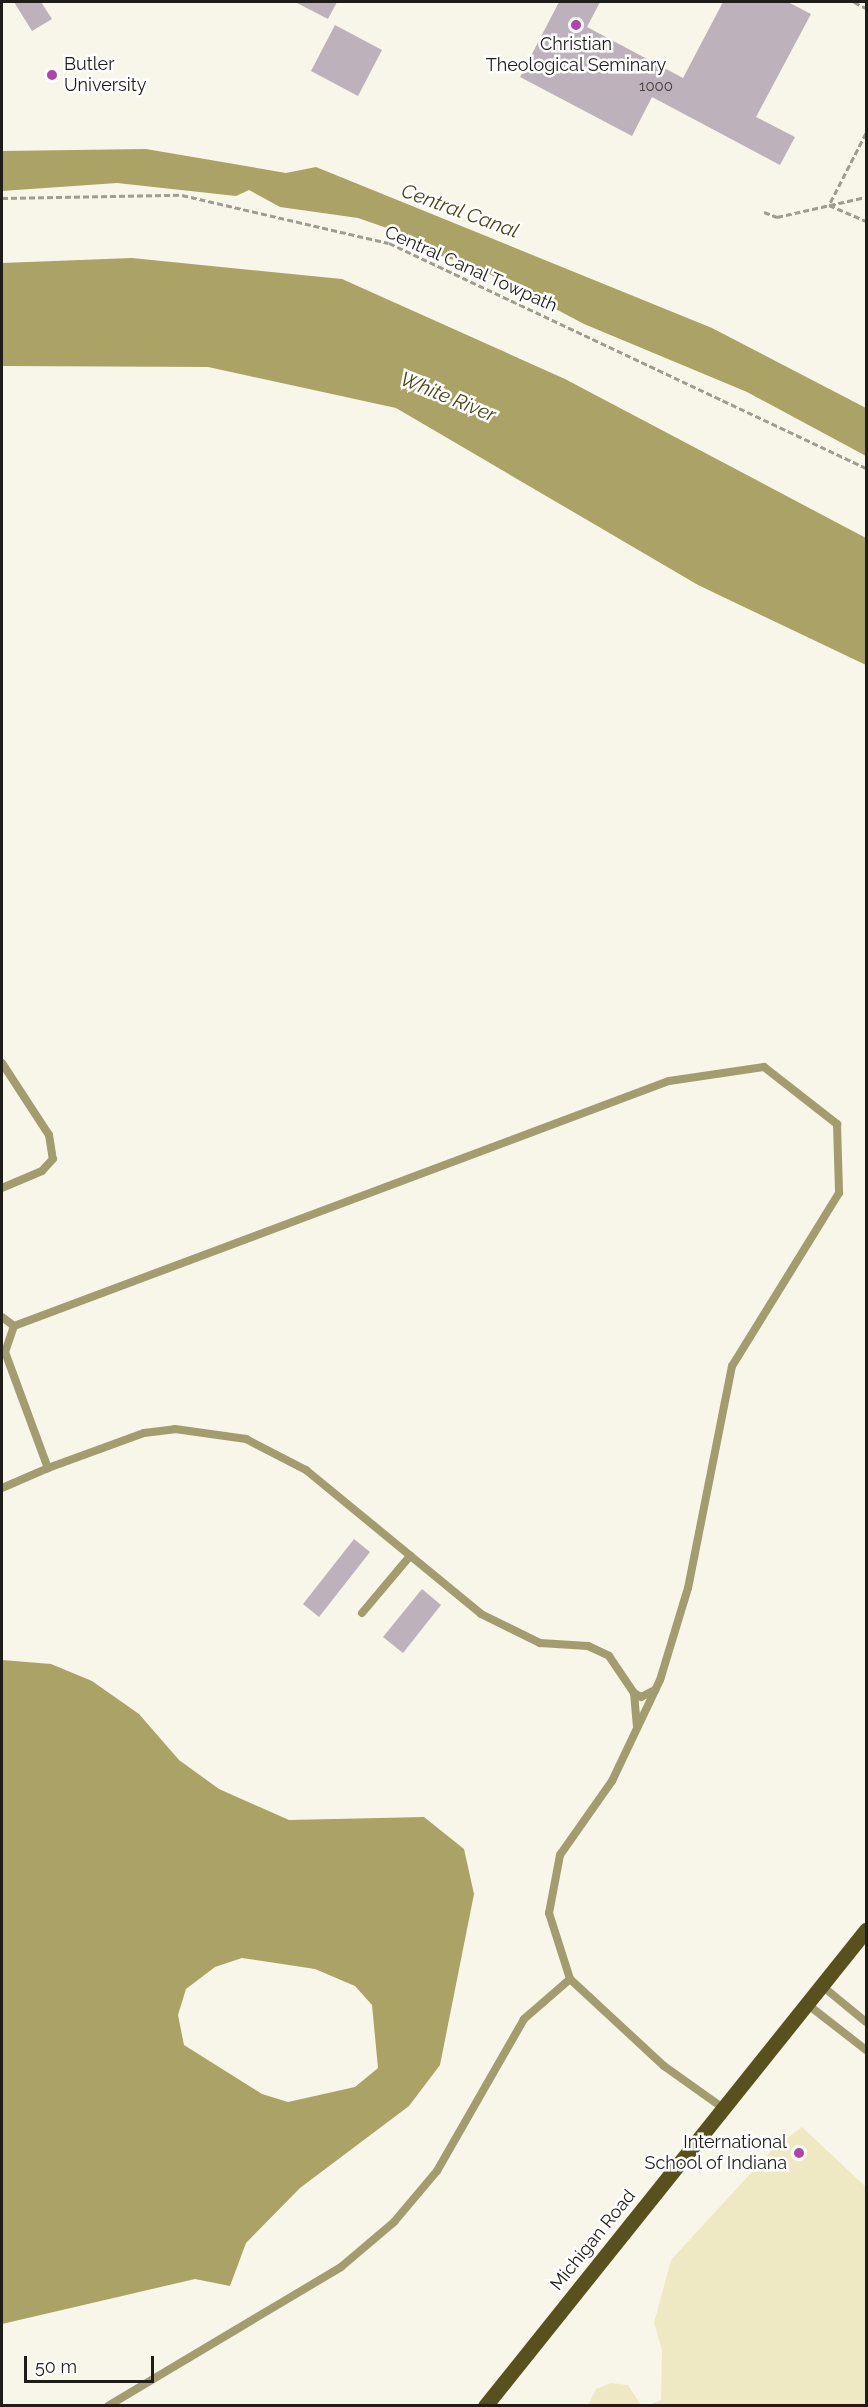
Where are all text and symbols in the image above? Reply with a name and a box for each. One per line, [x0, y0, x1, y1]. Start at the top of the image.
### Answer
marker: Christian Theological Seminary [569, 18, 583, 32]
place label: Christian Theological Seminary [486, 34, 666, 76]
place label: Butler University [64, 54, 146, 97]
marker: Butler University [45, 68, 59, 82]
house number: 1000 [639, 78, 673, 96]
water label: Central Canal [398, 179, 522, 243]
street label: Central Canal Towpath [381, 221, 561, 317]
water label: White River [397, 367, 499, 427]
place label: International School of Indiana [644, 2132, 787, 2174]
marker: International School of Indiana [792, 2146, 806, 2160]
street label: Michigan Road [546, 2185, 640, 2295]
scale bar [27, 2344, 158, 2382]
text: 50 m [35, 2356, 77, 2377]

